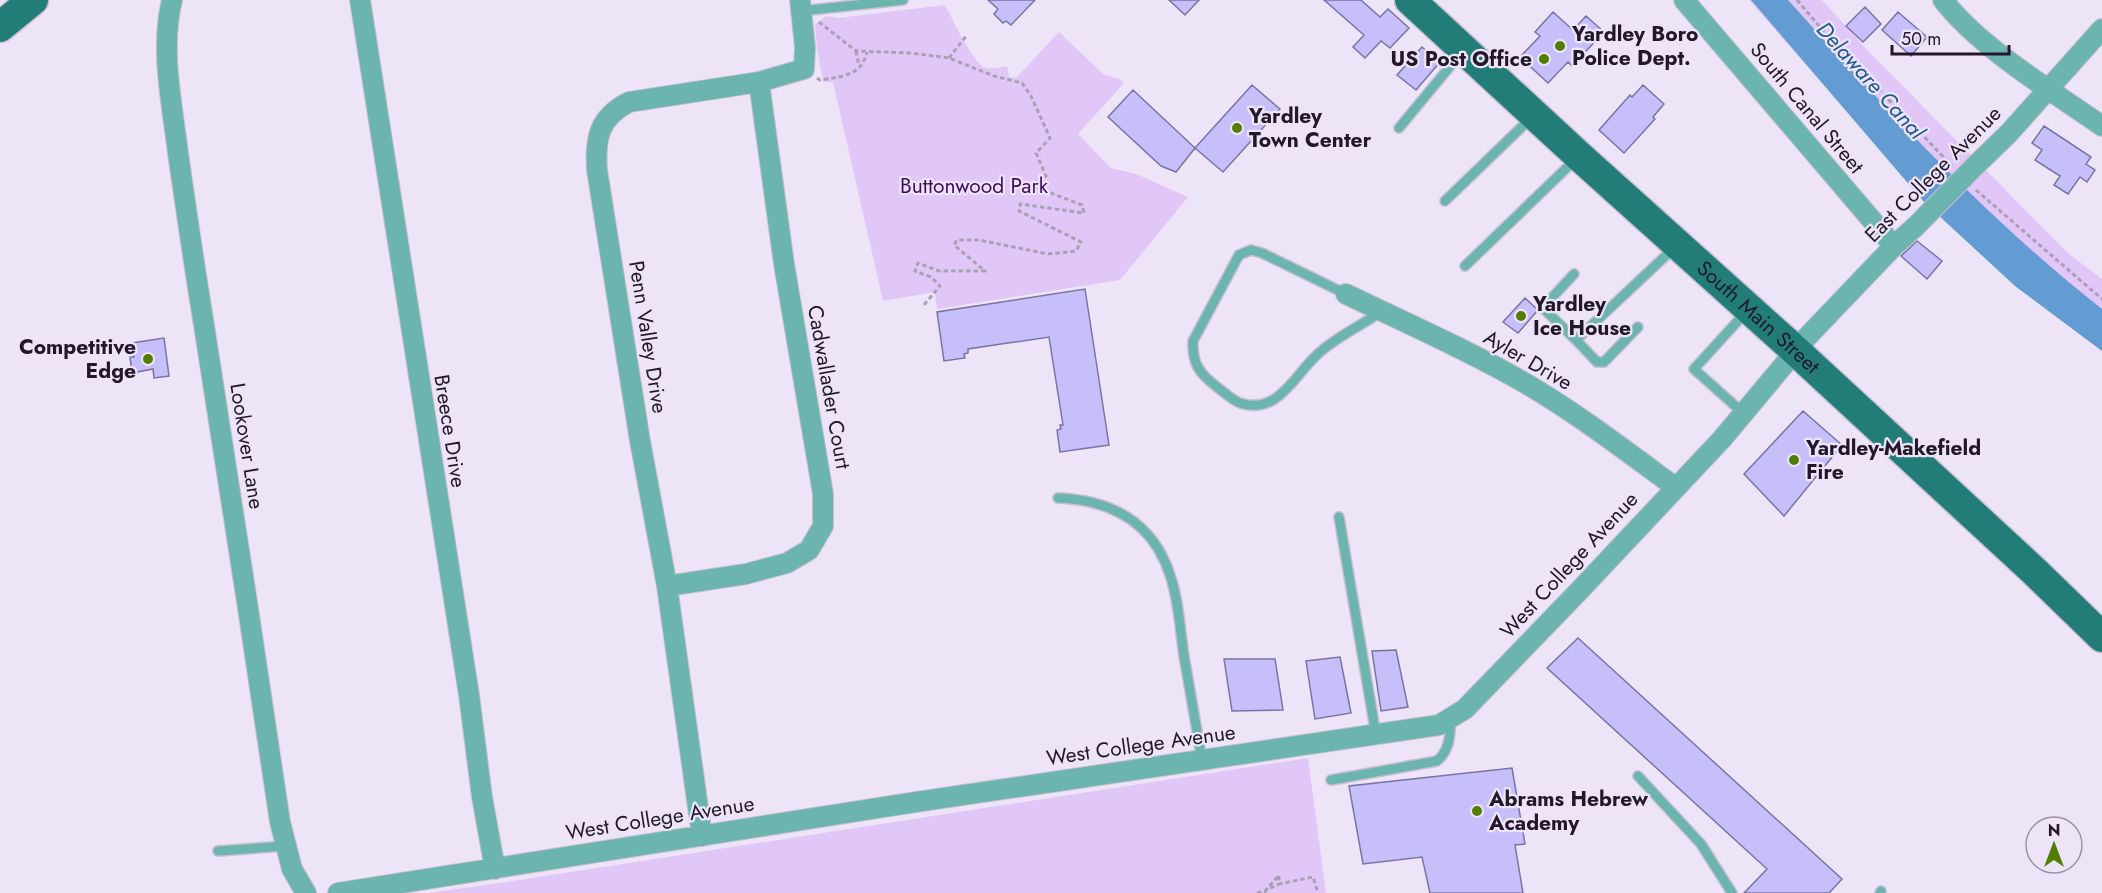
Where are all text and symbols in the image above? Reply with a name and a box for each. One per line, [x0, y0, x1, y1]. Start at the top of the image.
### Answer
water label: Delaware Canal [1809, 14, 1933, 147]
scale bar [1892, 18, 2009, 56]
place label: Yardley Boro Police Dept. [1571, 19, 1698, 73]
text: 50 m [1901, 26, 1941, 52]
street label: South Canal Street [1743, 36, 1871, 180]
marker: Yardley Boro Police Dept. [1553, 39, 1567, 53]
place label: US Post Office [1391, 44, 1532, 74]
marker: US Post Office [1537, 52, 1551, 66]
street label: East College Avenue [1858, 99, 2008, 249]
place label: Yardley Town Center [1248, 101, 1372, 155]
marker: Yardley Town Center [1230, 121, 1244, 135]
park label: Buttonwood Park [900, 171, 1049, 201]
street label: South Main Street [1690, 254, 1826, 381]
street label: Penn Valley Drive [621, 258, 675, 416]
place label: Yardley Ice House [1532, 289, 1631, 343]
street label: Cadwallader Court [800, 303, 858, 471]
marker: Yardley Ice House [1514, 309, 1528, 323]
street label: Ayler Drive [1478, 323, 1578, 398]
place label: Competitive Edge [19, 332, 136, 386]
marker: Competitive Edge [141, 352, 155, 366]
street label: Breece Drive [426, 372, 474, 490]
street label: Lookover Lane [222, 381, 272, 511]
place label: Yardley-Makefield Fire [1805, 433, 1981, 487]
marker: Yardley-Makefield Fire [1787, 453, 1801, 467]
street label: West College Avenue [1493, 485, 1645, 645]
street label: West College Avenue [1045, 717, 1238, 773]
place label: Abrams Hebrew Academy [1488, 784, 1649, 838]
street label: West College Avenue [564, 788, 757, 848]
marker: Abrams Hebrew Academy [1470, 804, 1484, 818]
north arrow [2024, 815, 2084, 875]
text: N [2048, 819, 2060, 842]

